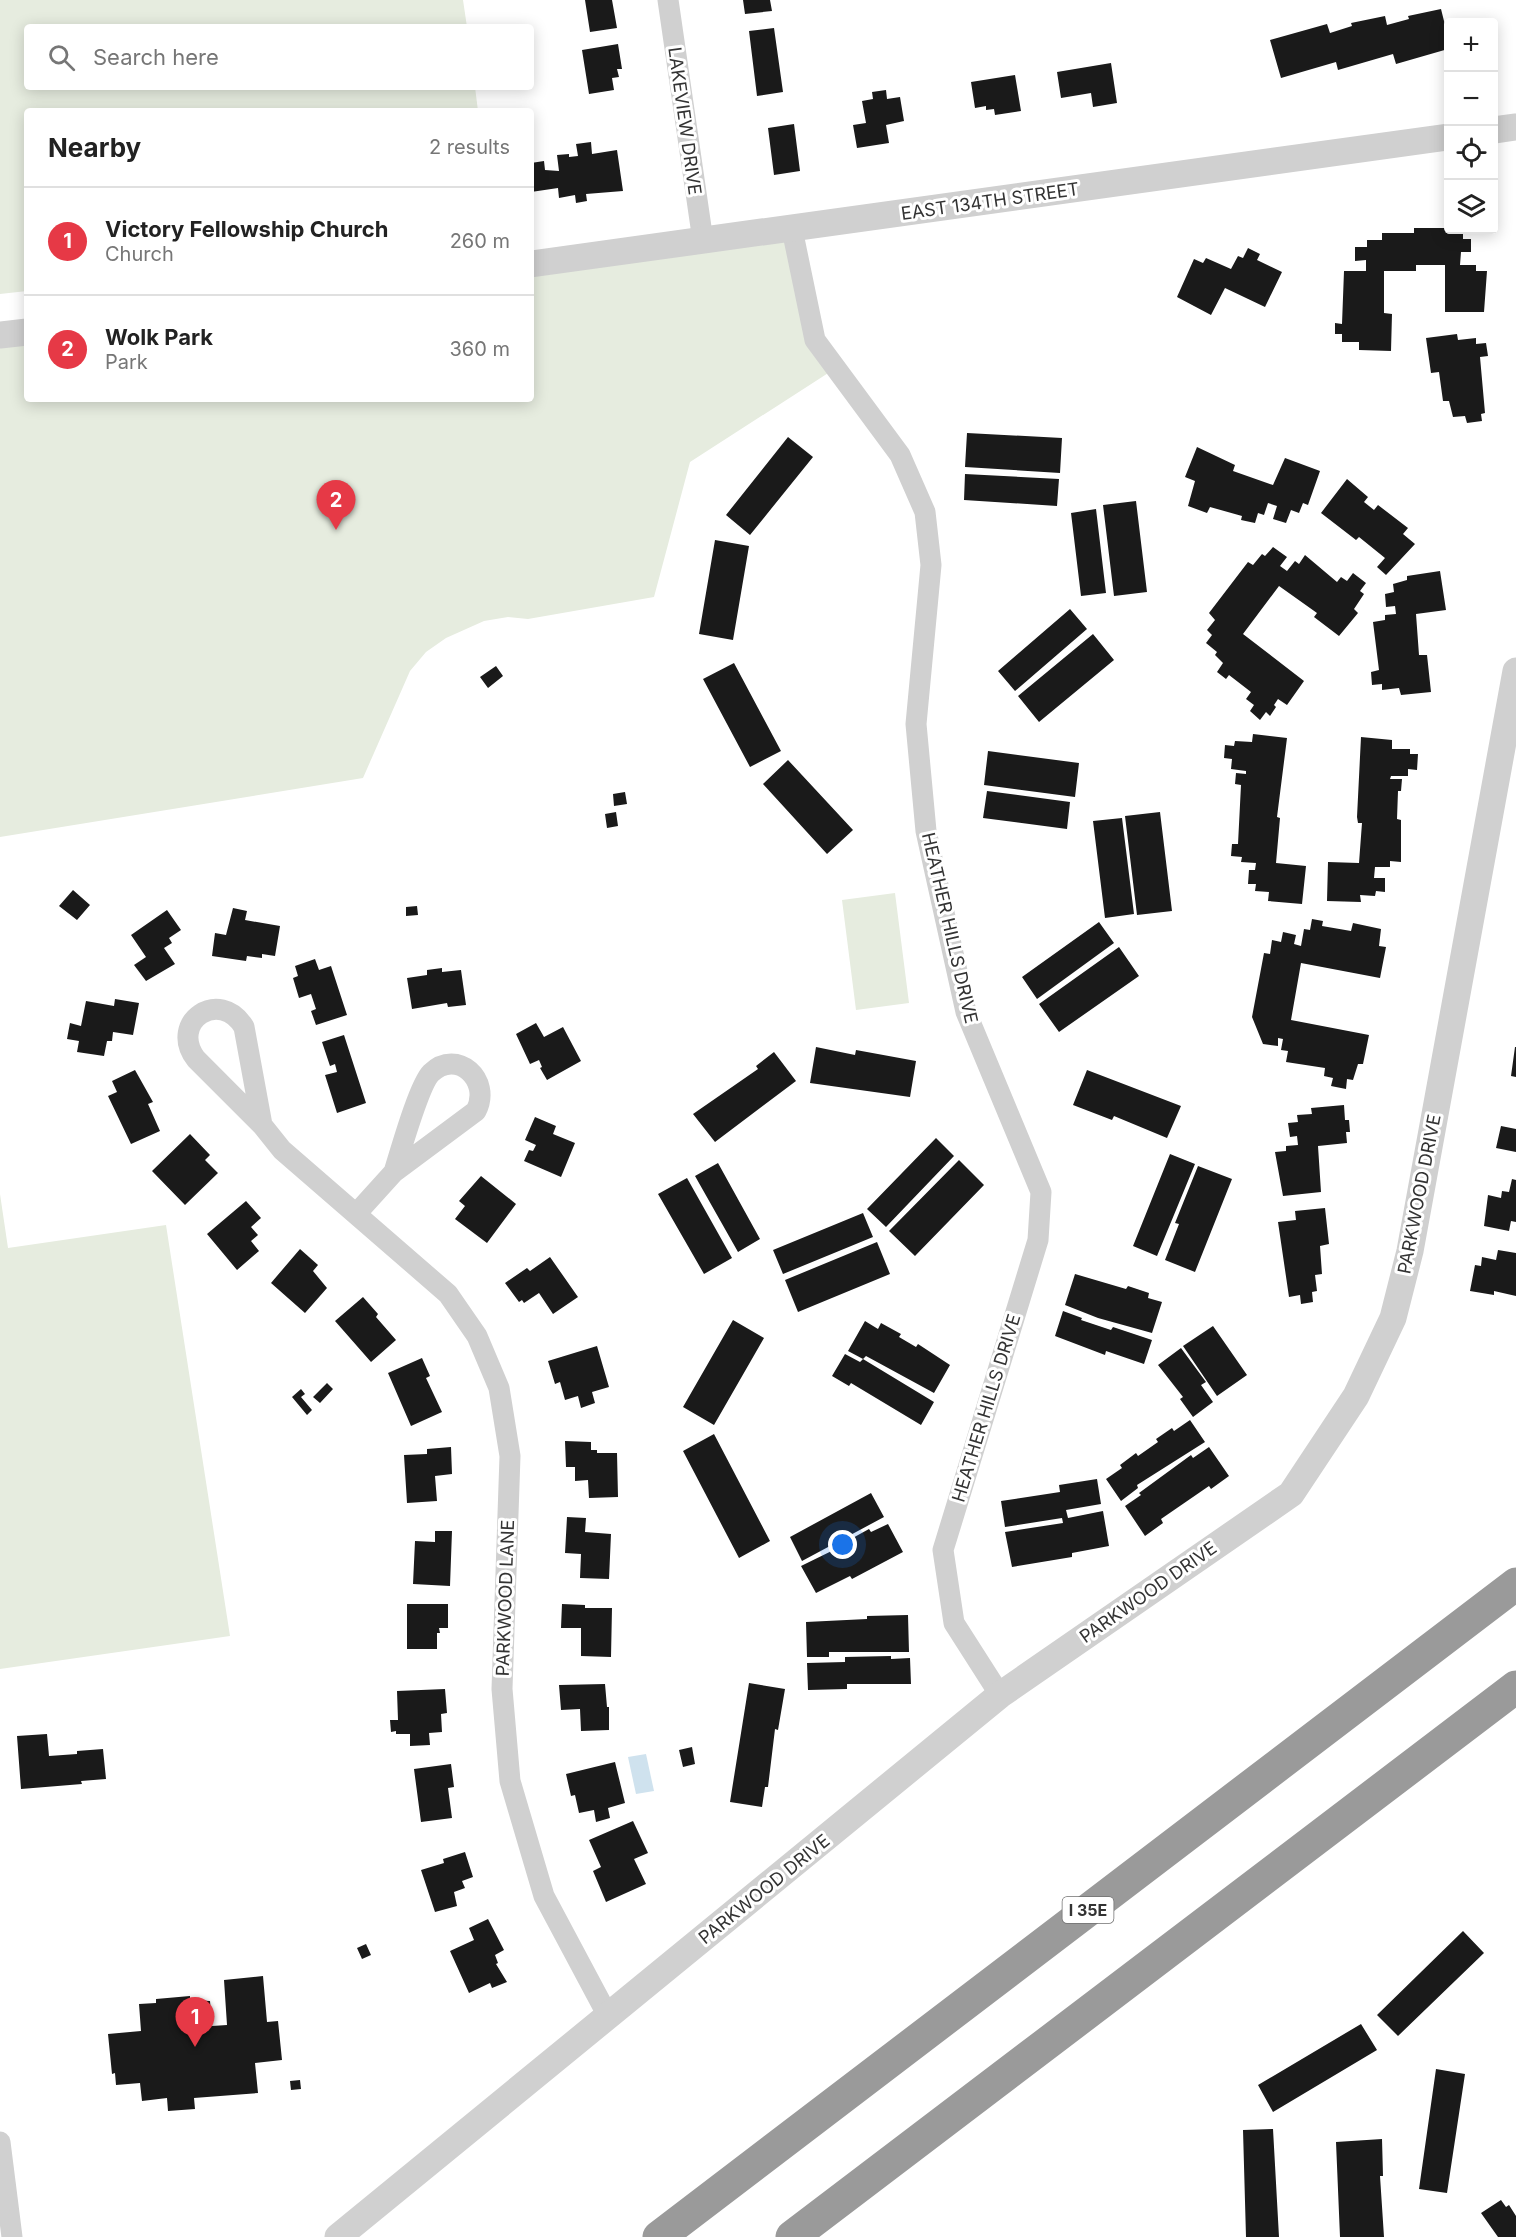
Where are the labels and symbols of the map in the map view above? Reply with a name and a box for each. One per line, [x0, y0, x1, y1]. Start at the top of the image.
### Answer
street label: LAKEVIEW DRIVE [664, 46, 706, 196]
street label: EAST 134TH STREET [900, 178, 1080, 224]
pin: 2 [316, 480, 356, 530]
street label: HEATHER HILLS DRIVE [918, 830, 982, 1026]
street label: PARKWOOD DRIVE [1393, 1112, 1445, 1276]
street label: HEATHER HILLS DRIVE [947, 1312, 1025, 1504]
street label: PARKWOOD LANE [492, 1519, 518, 1677]
your location [828, 1530, 857, 1559]
street label: PARKWOOD DRIVE [1076, 1537, 1220, 1647]
street label: PARKWOOD DRIVE [694, 1830, 834, 1948]
road number: I 35E [1062, 1897, 1114, 1923]
pin: 1 [176, 1998, 214, 2047]

